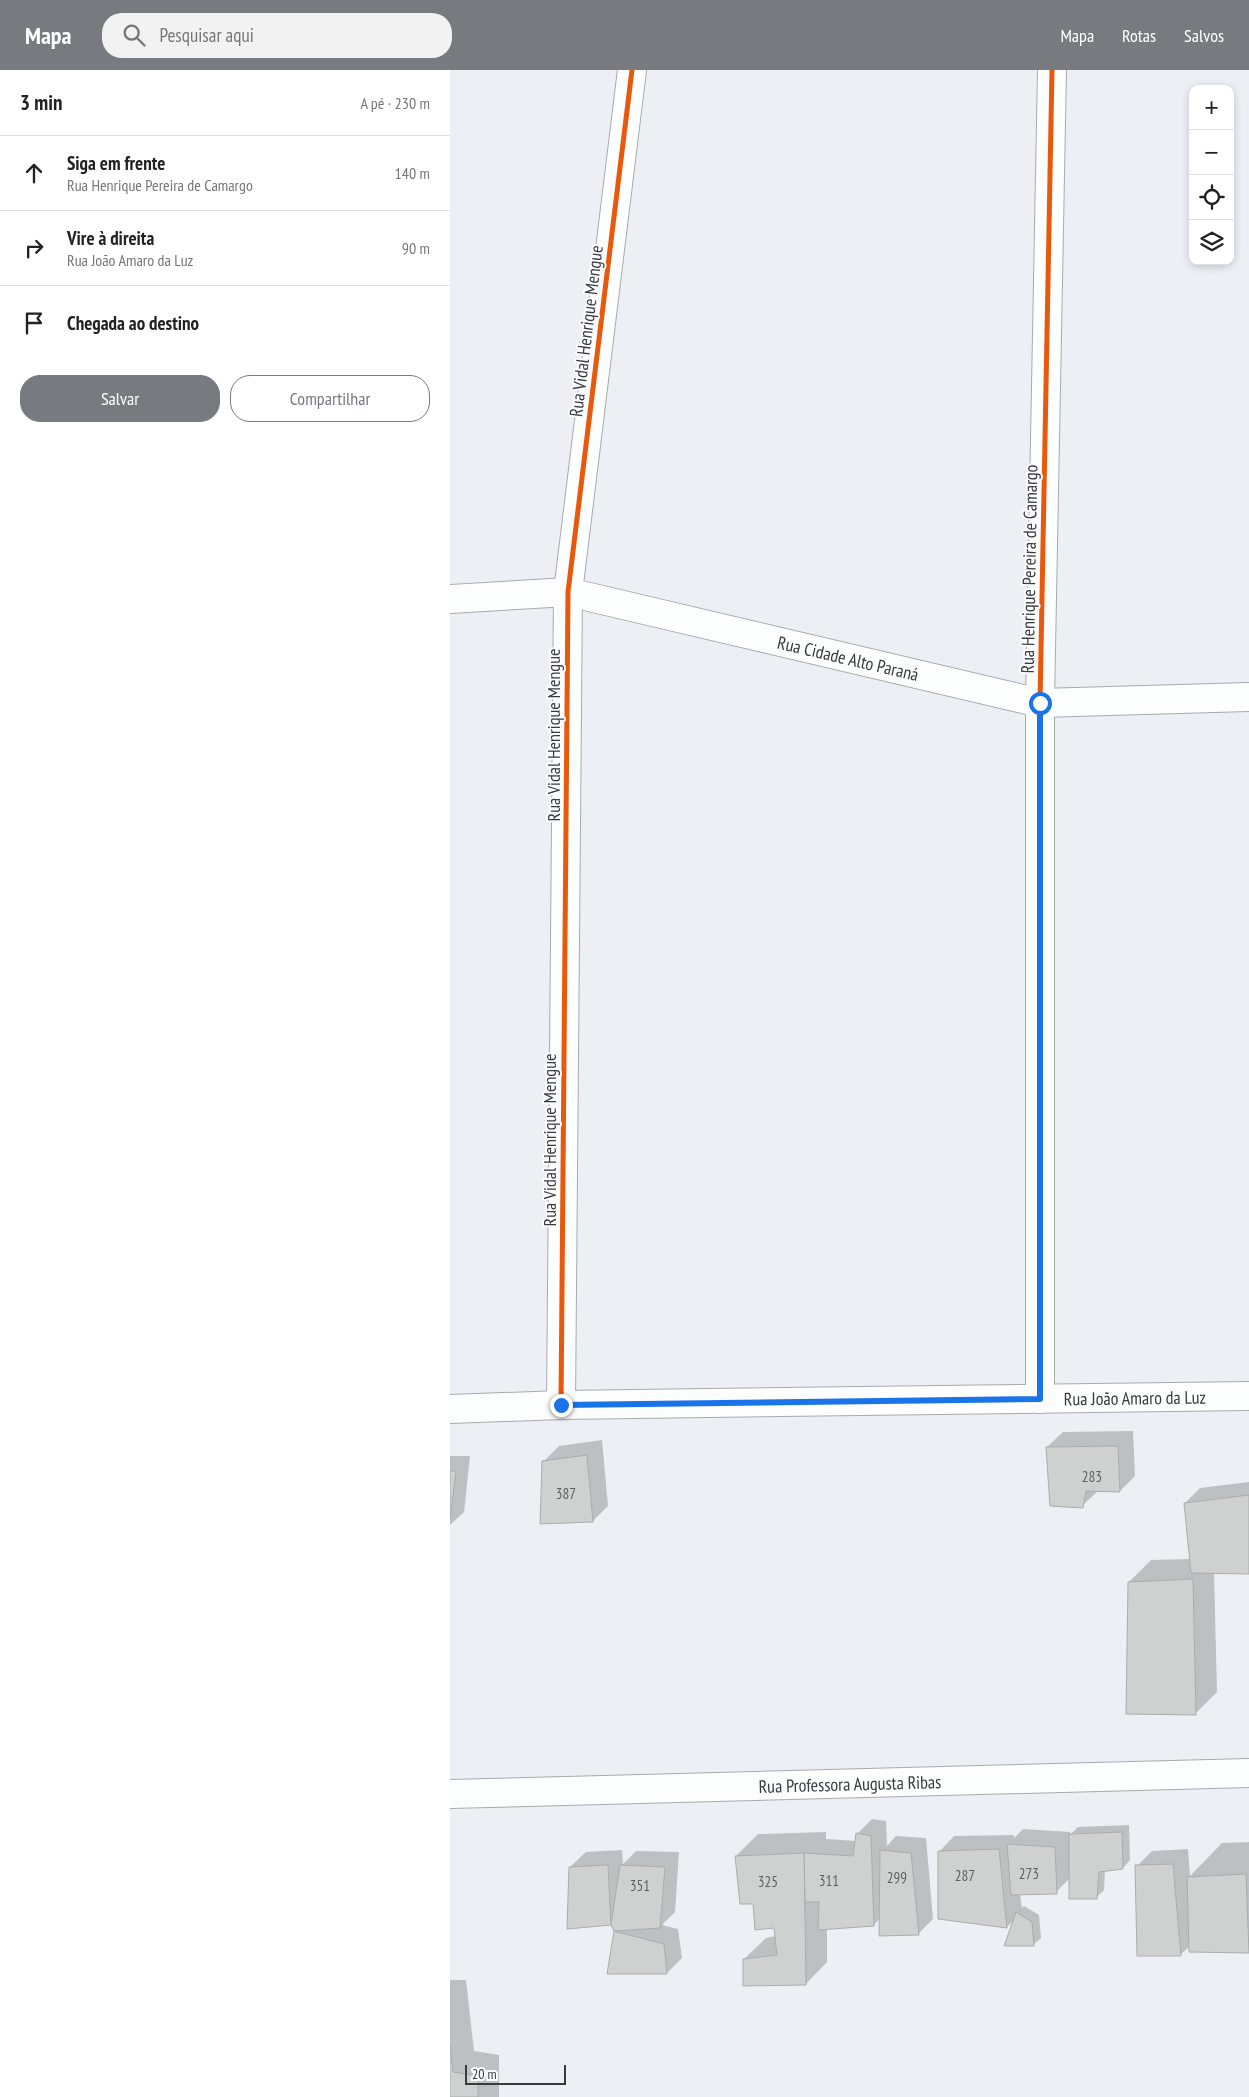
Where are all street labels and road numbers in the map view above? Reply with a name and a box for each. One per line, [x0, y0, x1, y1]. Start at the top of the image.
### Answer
street label: Rua Vidal Henrique Mengue [564, 244, 608, 418]
street label: Rua Henrique Pereira de Camargo [1016, 464, 1042, 674]
street label: Rua Cidade Alto Paraná [775, 630, 921, 686]
street label: Rua Vidal Henrique Mengue [542, 649, 565, 821]
street label: Rua Vidal Henrique Mengue [538, 1054, 561, 1226]
street label: Rua João Amaro da Luz [1064, 1385, 1206, 1410]
street label: Rua Professora Augusta Ribas [758, 1770, 941, 1797]

